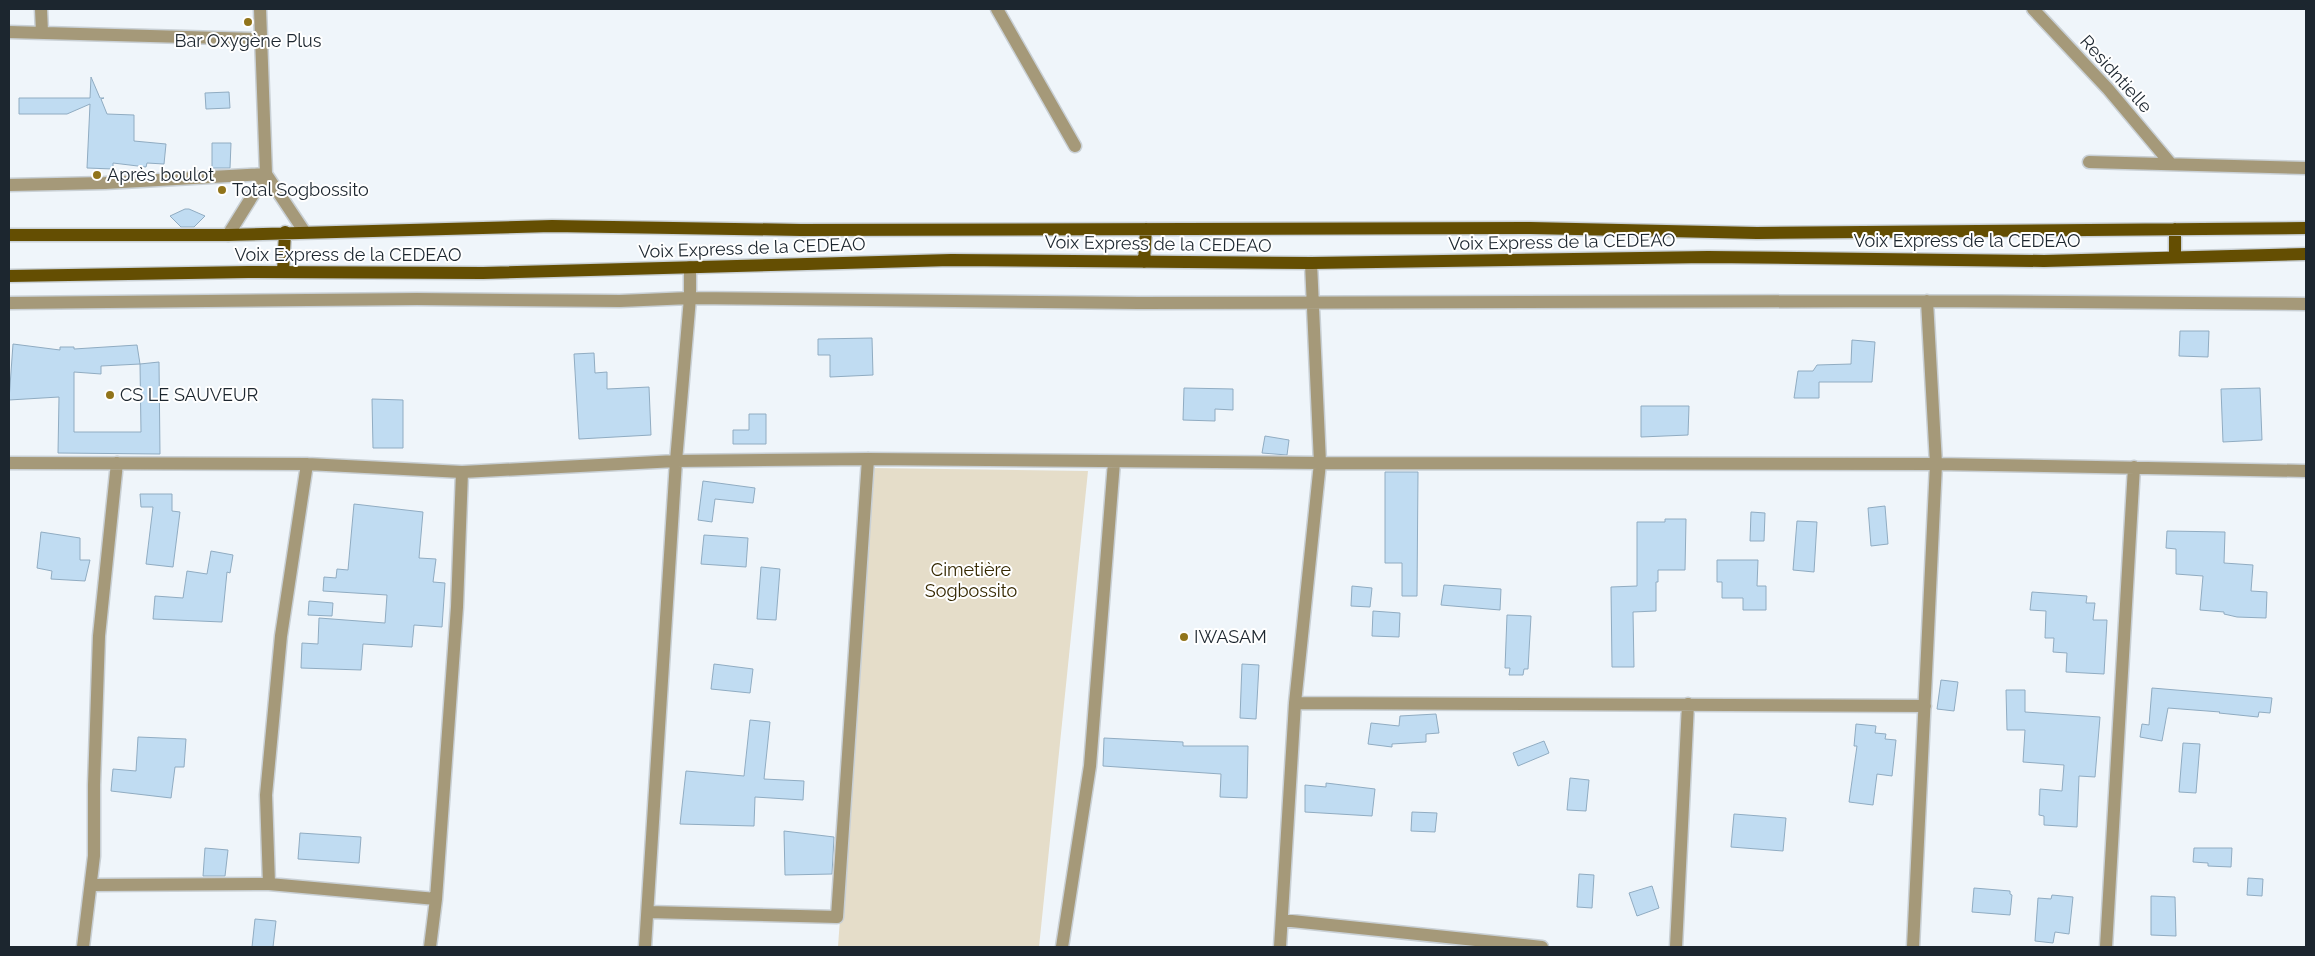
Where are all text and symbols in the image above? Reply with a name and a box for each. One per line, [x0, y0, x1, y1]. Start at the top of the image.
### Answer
marker: Bar Oxygène Plus [242, 16, 254, 28]
place label: Bar Oxygène Plus [175, 30, 322, 51]
street label: Residntielle [2076, 31, 2157, 117]
place label: Après boulot [107, 164, 214, 185]
marker: Après boulot [91, 169, 103, 181]
place label: Total Sogbossito [232, 179, 369, 200]
marker: Total Sogbossito [216, 184, 228, 196]
street label: Voix Express de la CEDEAO [1448, 229, 1676, 254]
street label: Voix Express de la CEDEAO [1853, 230, 2081, 251]
street label: Voix Express de la CEDEAO [1044, 231, 1272, 256]
street label: Voix Express de la CEDEAO [638, 233, 866, 262]
street label: Voix Express de la CEDEAO [234, 244, 462, 265]
place label: CS LE SAUVEUR [120, 384, 259, 405]
marker: CS LE SAUVEUR [104, 389, 116, 401]
park label: Cimetière Sogbossito [925, 559, 1018, 601]
place label: IWASAM [1194, 626, 1267, 647]
marker: IWASAM [1178, 631, 1190, 643]

